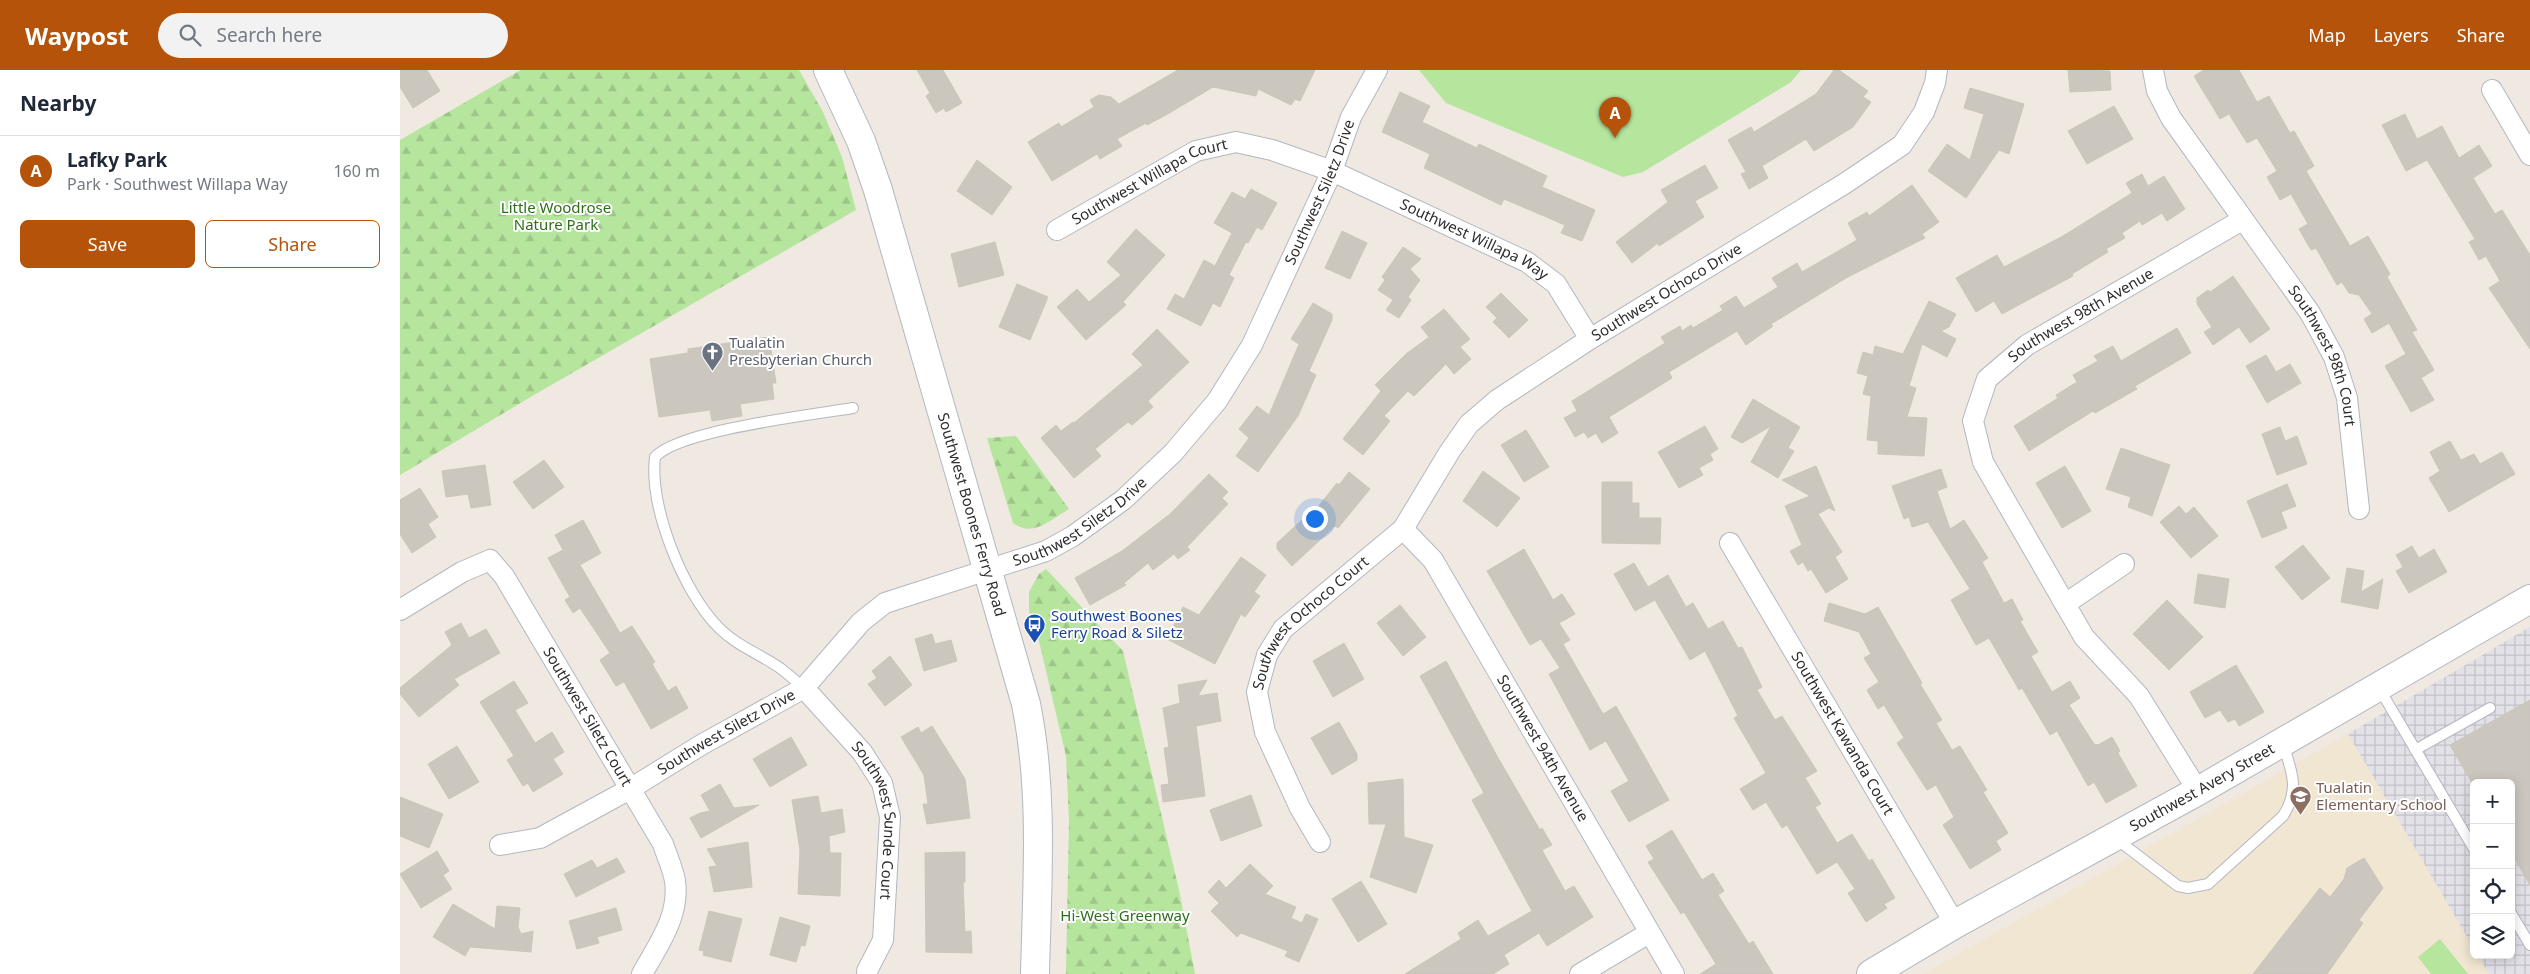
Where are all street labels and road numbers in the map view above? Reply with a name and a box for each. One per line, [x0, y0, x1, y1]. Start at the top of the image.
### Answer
street label: Southwest Siletz Drive [1279, 116, 1358, 268]
street label: Southwest Willapa Court [1068, 133, 1229, 229]
street label: Southwest Willapa Way [1397, 193, 1553, 284]
street label: Southwest Ochoco Drive [1587, 238, 1745, 345]
street label: Southwest 98th Avenue [2003, 263, 2157, 366]
street label: Southwest 98th Court [2284, 281, 2361, 428]
street label: Southwest Boones Ferry Road [934, 410, 1011, 619]
street label: Southwest Siletz Drive [1010, 472, 1150, 570]
street label: Southwest Ochoco Court [1247, 551, 1373, 692]
street label: Southwest Siletz Court [539, 643, 638, 790]
street label: Southwest Kawanda Court [1787, 647, 1900, 819]
street label: Southwest 94th Avenue [1493, 671, 1594, 825]
street label: Southwest Siletz Drive [653, 684, 798, 779]
street label: Southwest Sunde Court [848, 736, 901, 901]
street label: Southwest Avery Street [2126, 738, 2278, 836]

